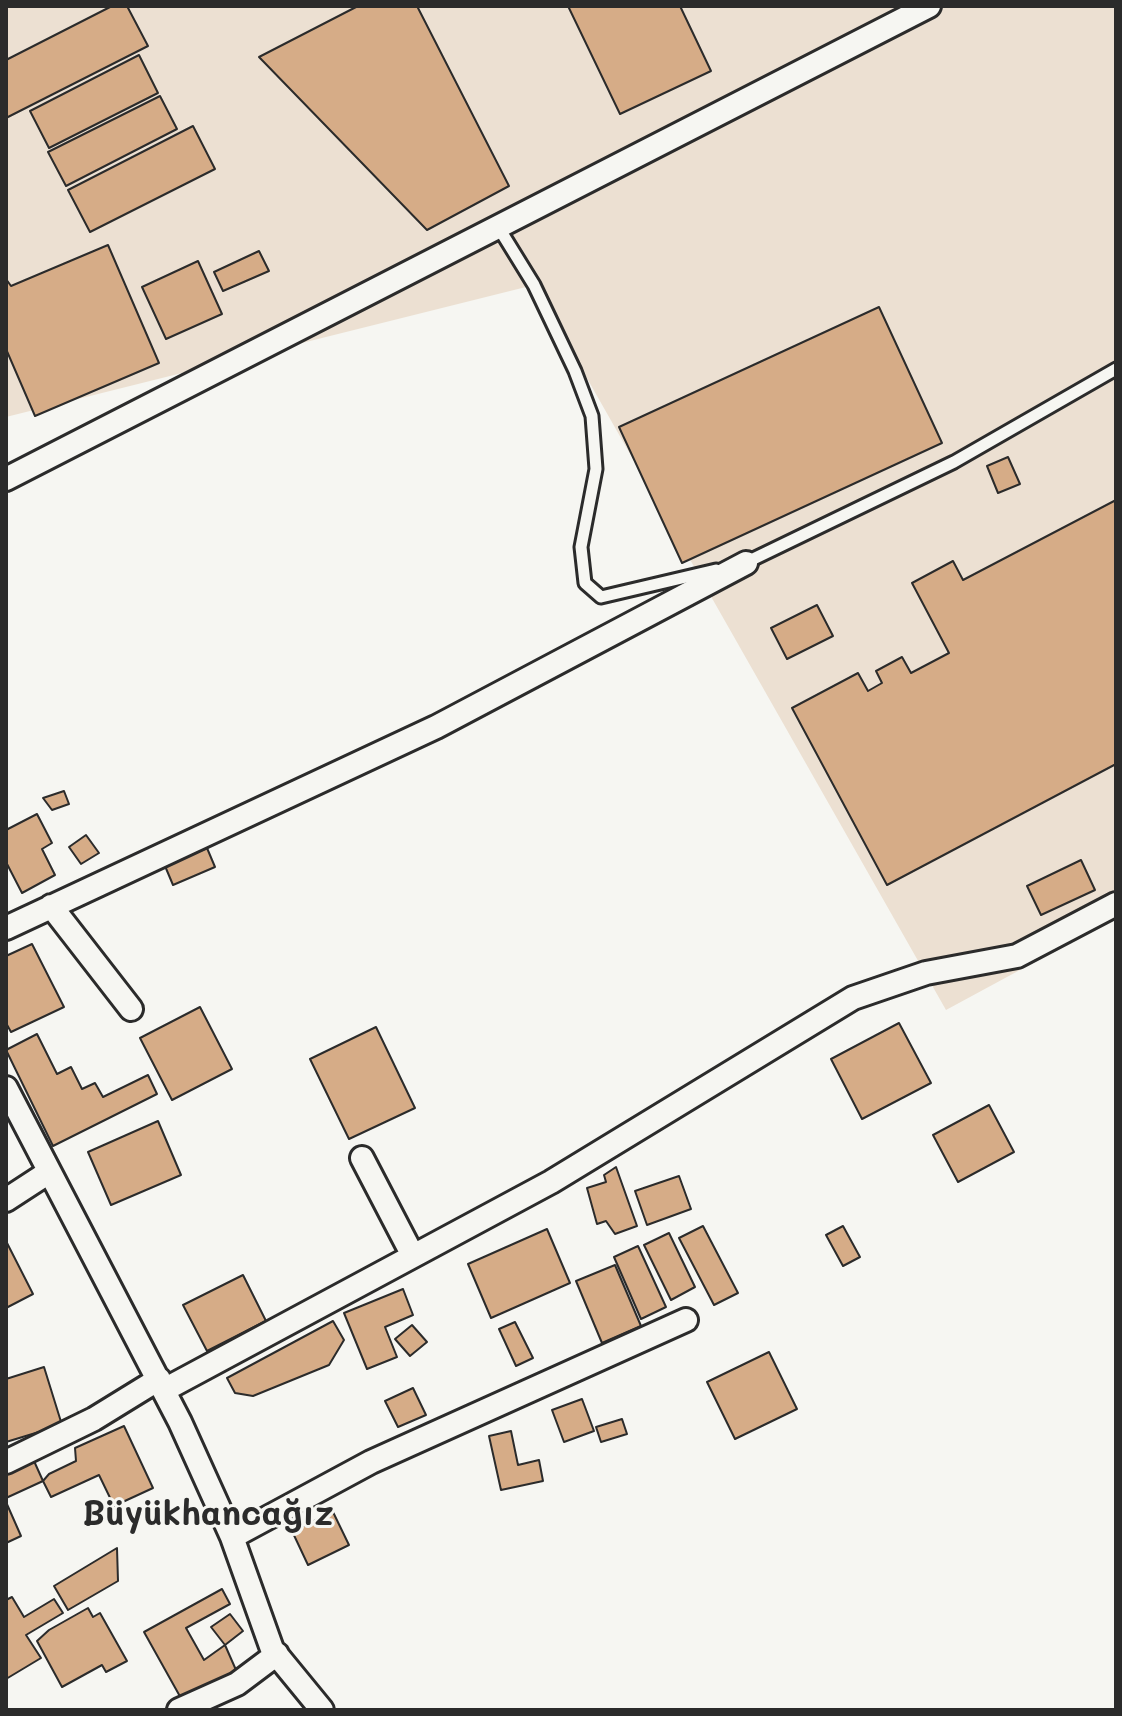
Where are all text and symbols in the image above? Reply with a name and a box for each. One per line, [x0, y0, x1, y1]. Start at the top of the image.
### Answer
district label: Büyükhancağız [82, 1495, 334, 1535]

